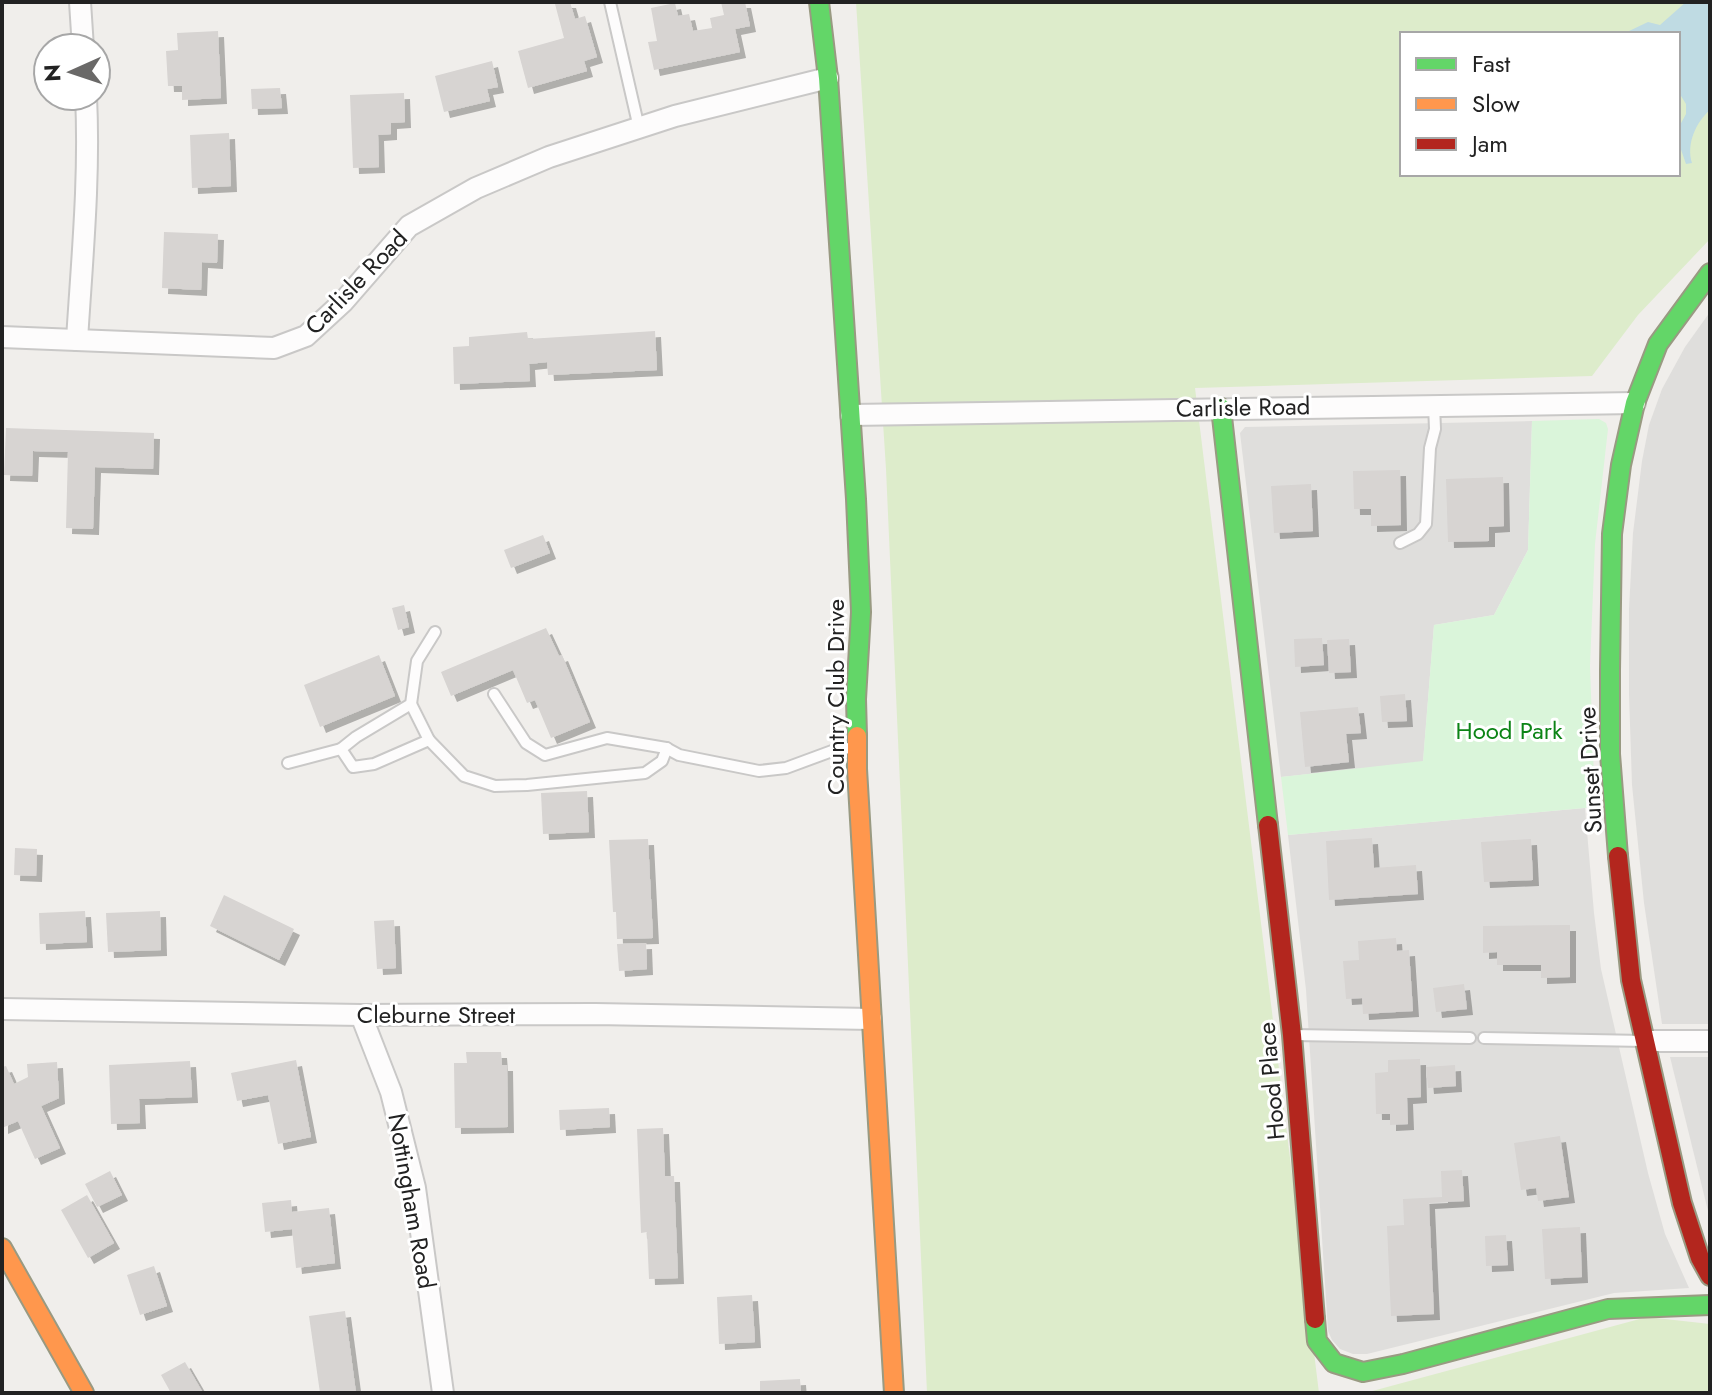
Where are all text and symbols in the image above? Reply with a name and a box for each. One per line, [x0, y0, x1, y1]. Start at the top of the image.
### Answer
north arrow [32, 32, 112, 112]
legend [1400, 32, 1680, 176]
text: Fast [1472, 46, 1510, 81]
text: N [36, 63, 68, 83]
text: Slow [1472, 86, 1520, 121]
text: Jam [1469, 126, 1508, 161]
street label: Carlisle Road [297, 221, 415, 343]
street label: Carlisle Road [1175, 388, 1311, 426]
street label: Country Club Drive [818, 599, 853, 795]
street label: Sunset Drive [1569, 706, 1611, 834]
park label: Hood Park [1455, 713, 1563, 748]
street label: Cleburne Street [357, 997, 515, 1032]
street label: Hood Place [1248, 1021, 1294, 1141]
street label: Nottingham Road [379, 1111, 445, 1291]

